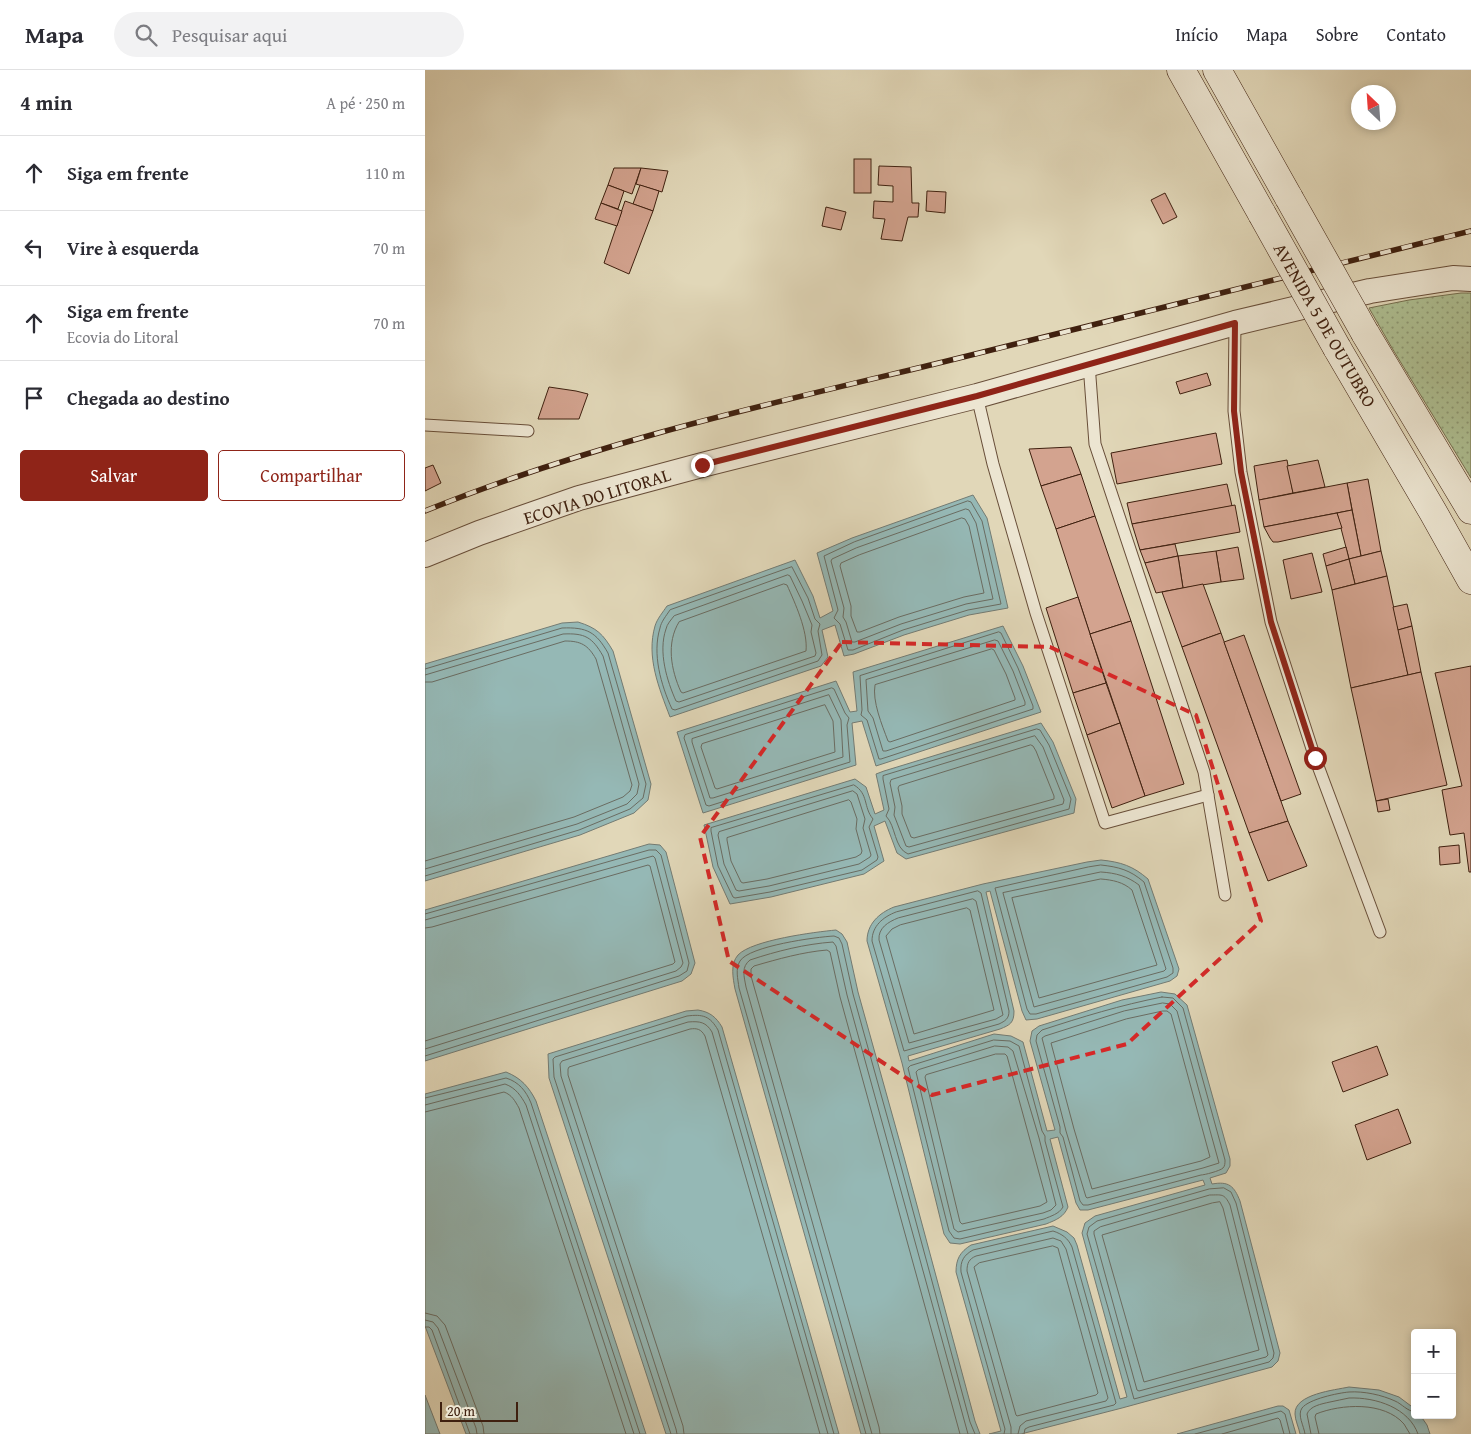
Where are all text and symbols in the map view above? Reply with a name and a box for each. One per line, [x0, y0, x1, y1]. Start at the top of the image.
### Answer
search box [114, 12, 464, 57]
text: Mapa [25, 17, 84, 52]
icon: search [132, 21, 160, 49]
text: Pesquisar aqui [172, 21, 287, 49]
text: Início [1175, 21, 1218, 48]
text: Mapa [1246, 21, 1288, 48]
text: Sobre [1316, 21, 1359, 48]
text: Contato [1387, 21, 1446, 48]
north arrow [1351, 85, 1396, 130]
text: 4 min [20, 87, 72, 118]
text: A pé · 250 m [326, 91, 405, 115]
icon: ahead [20, 159, 48, 187]
text: Siga em frente [67, 159, 189, 187]
text: 110 m [365, 161, 405, 185]
icon: left [20, 234, 48, 262]
text: Vire à esquerda [67, 234, 199, 262]
text: 70 m [373, 236, 405, 260]
street label: AVENIDA 5 DE OUTUBRO [1267, 238, 1383, 412]
text: Siga em frente [67, 297, 189, 325]
icon: ahead [20, 309, 48, 337]
text: 70 m [373, 311, 405, 335]
text: Ecovia do Litoral [67, 325, 178, 349]
icon: arrive [20, 384, 48, 412]
text: Chegada ao destino [67, 384, 230, 412]
button: Salvar [20, 450, 208, 501]
button: Compartilhar [218, 450, 405, 501]
route end [691, 454, 714, 477]
street label: ECOVIA DO LITORAL [520, 461, 674, 531]
route start [1304, 747, 1327, 770]
map controls [1411, 1329, 1456, 1419]
button: + [1411, 1329, 1456, 1374]
button: − [1411, 1374, 1456, 1419]
scale bar [440, 1399, 517, 1422]
text: 20 m [447, 1401, 475, 1421]

